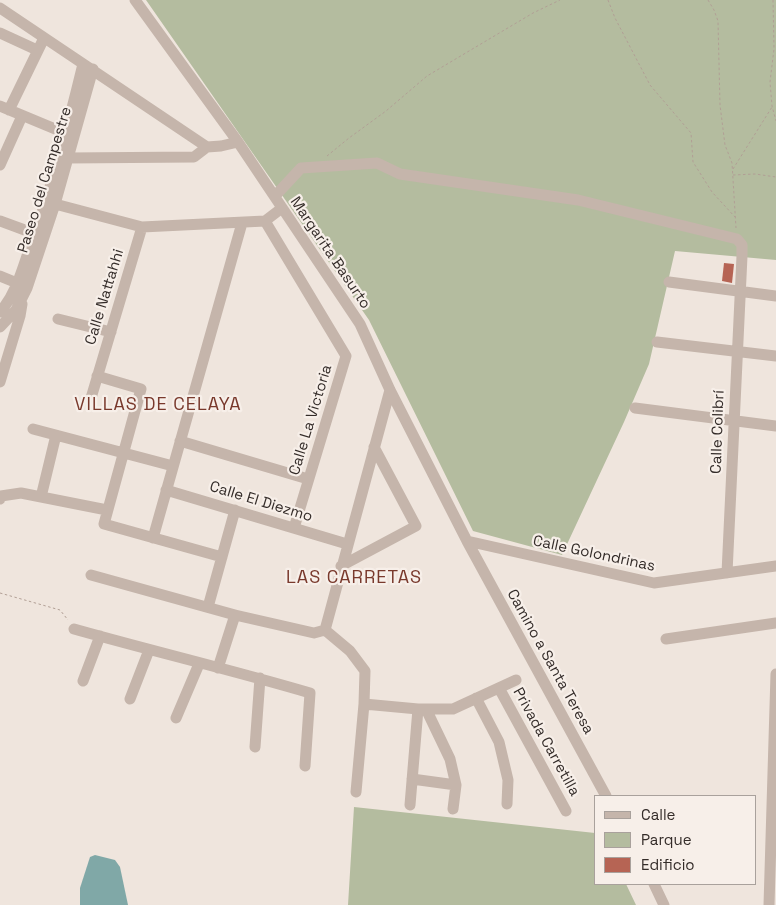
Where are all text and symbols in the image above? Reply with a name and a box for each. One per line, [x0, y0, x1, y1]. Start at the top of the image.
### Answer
street label: Paseo del Campestre [14, 105, 76, 255]
street label: Margarita Basurto [286, 194, 374, 312]
street label: Calle Nattahhi [82, 247, 128, 347]
street label: Calle La Victoria [286, 363, 336, 477]
street label: Calle Colibrí [708, 390, 728, 474]
district label: VILLAS DE CELAYA [72, 394, 244, 416]
street label: Calle El Diezmo [207, 478, 315, 526]
street label: Calle Golondrinas [531, 532, 657, 576]
district label: LAS CARRETAS [285, 567, 423, 589]
street label: Camino a Santa Teresa [503, 586, 597, 738]
street label: Privada Carretilla [509, 685, 583, 799]
legend [594, 795, 756, 885]
text: Calle [641, 805, 676, 824]
text: Parque [641, 830, 692, 849]
text: Edificio [641, 855, 695, 874]

